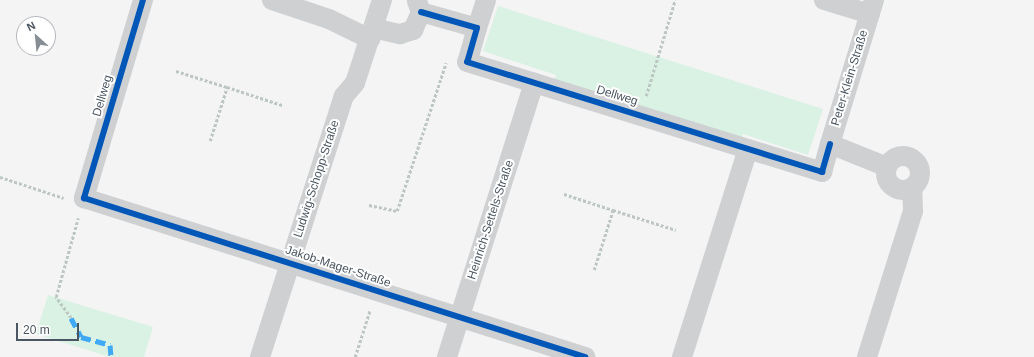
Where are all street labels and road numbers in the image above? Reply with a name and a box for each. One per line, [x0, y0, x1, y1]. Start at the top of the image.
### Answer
street label: Peter-Klein-Straße [829, 28, 871, 128]
street label: Dellweg [90, 73, 116, 119]
street label: Dellweg [594, 83, 640, 109]
street label: Ludwig-Schopp-Straße [291, 118, 343, 240]
street label: Heinrich-Settels-Straße [465, 158, 517, 282]
street label: Jakob-Mager-Straße [283, 243, 393, 291]

